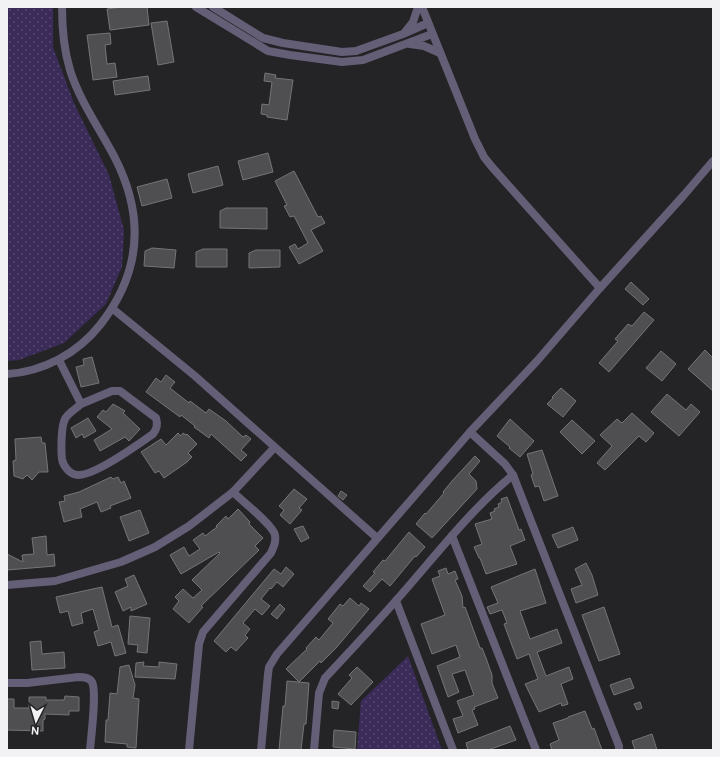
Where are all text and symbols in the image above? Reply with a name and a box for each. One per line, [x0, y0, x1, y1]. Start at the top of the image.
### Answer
north arrow [16, 701, 56, 741]
text: N [31, 724, 40, 738]

